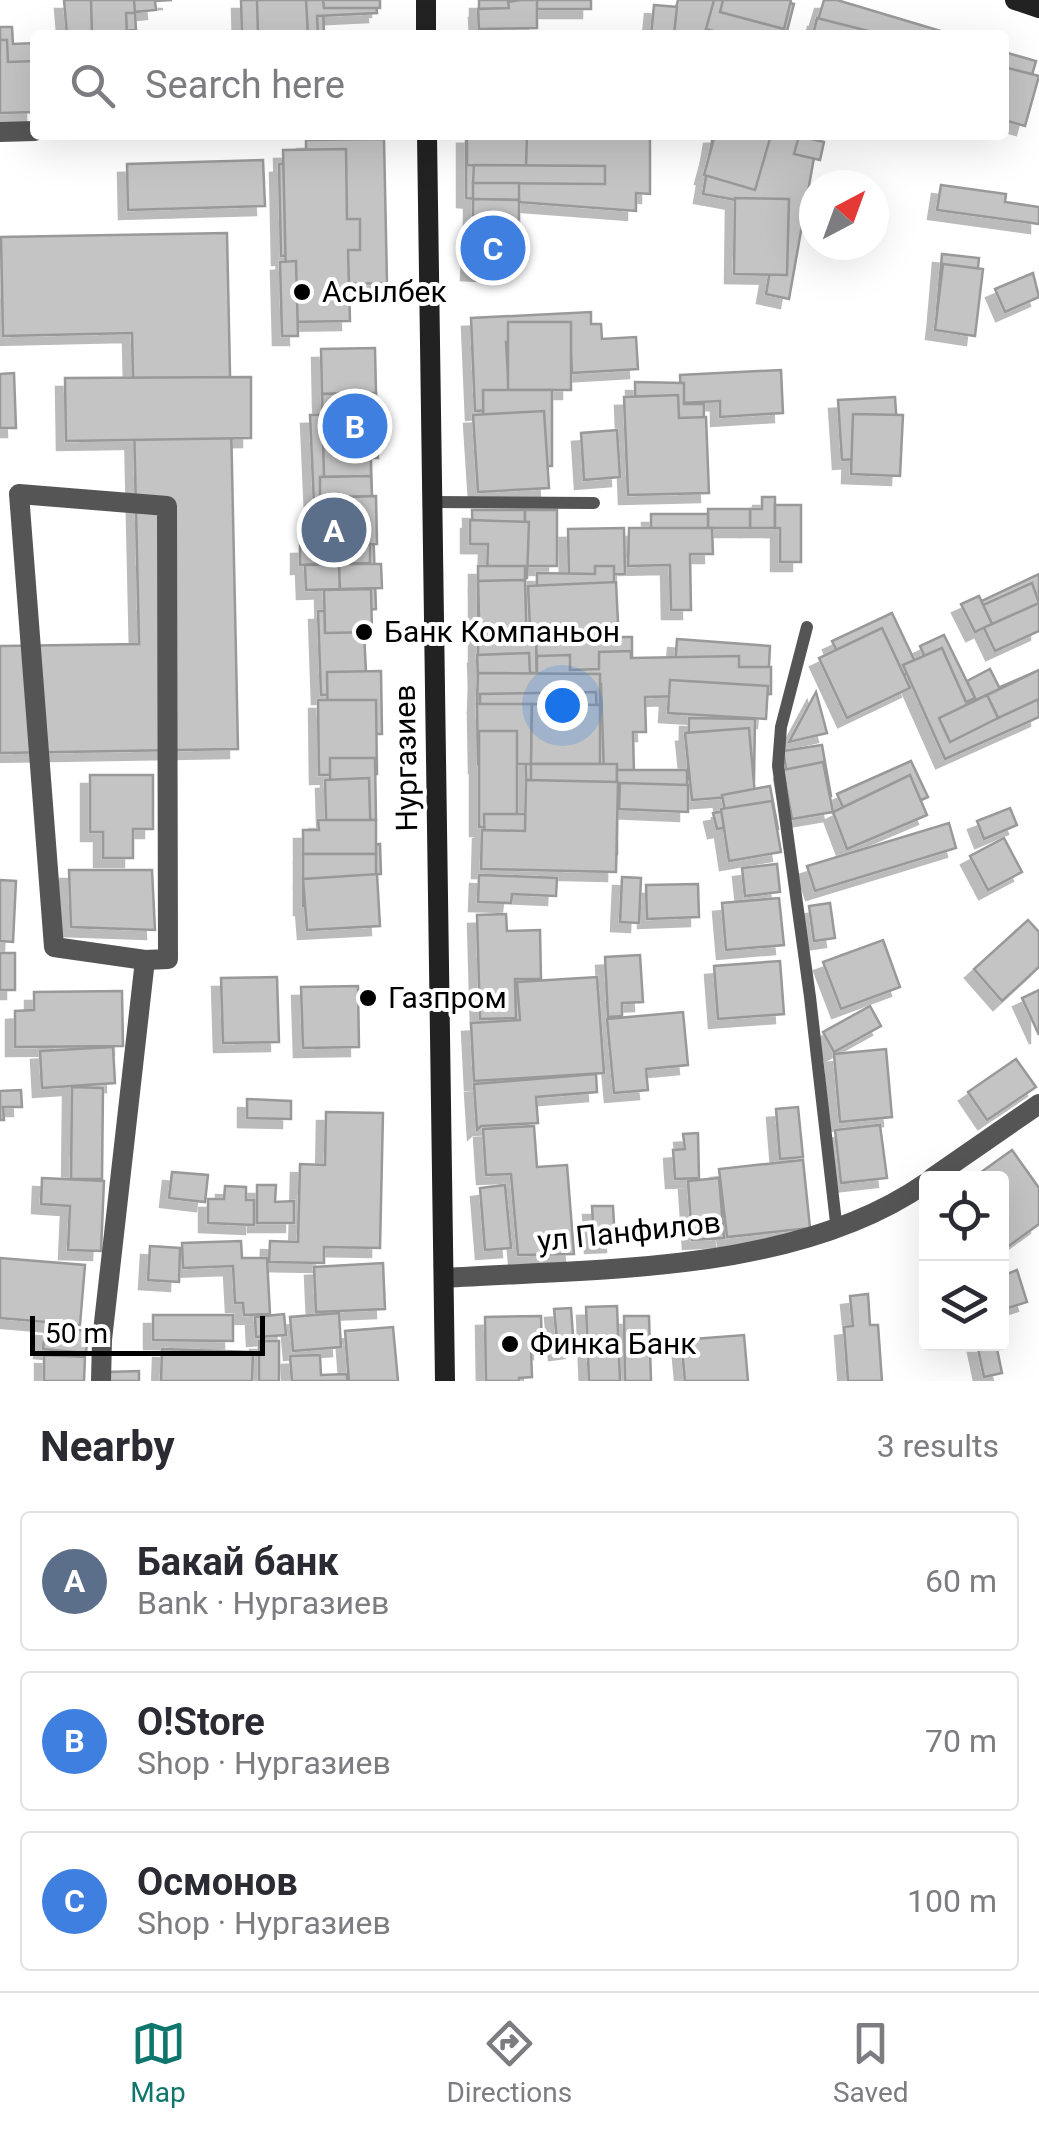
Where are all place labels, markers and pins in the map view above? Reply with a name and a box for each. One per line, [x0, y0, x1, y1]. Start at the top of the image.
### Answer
pin: C [460, 210, 526, 286]
place label: Асылбек [322, 274, 447, 309]
marker: Асылбек [291, 281, 313, 303]
pin: B [322, 388, 388, 464]
pin: A [302, 492, 366, 568]
place label: Банк Компаньон [384, 614, 620, 649]
marker: Банк Компаньон [353, 621, 375, 643]
place label: Газпром [388, 980, 507, 1015]
marker: Газпром [357, 987, 379, 1009]
place label: Финка Банк [530, 1326, 697, 1361]
marker: Финка Банк [499, 1333, 521, 1355]

